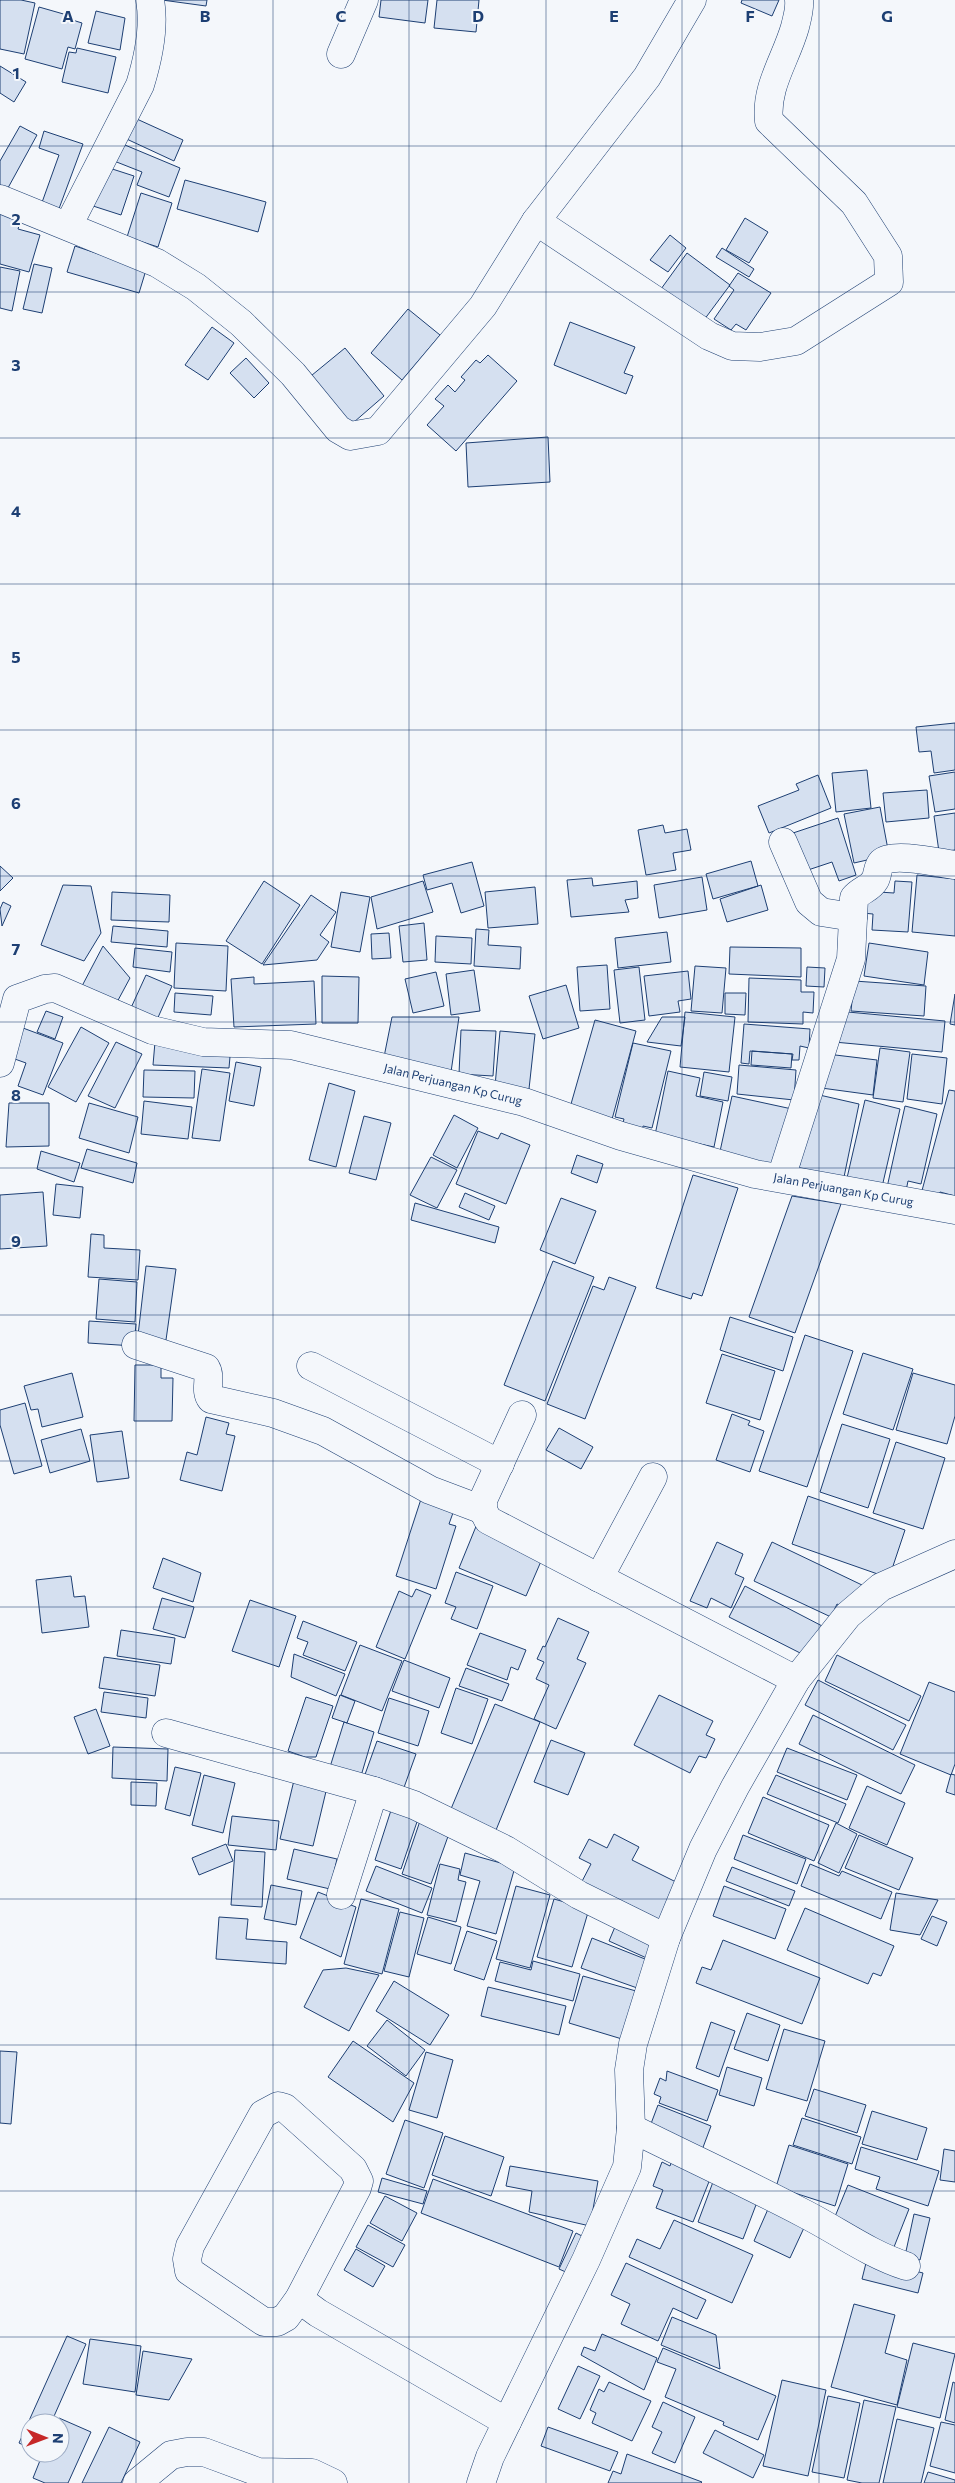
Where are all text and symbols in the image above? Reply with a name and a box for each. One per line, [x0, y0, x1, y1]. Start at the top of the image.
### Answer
text: A [62, 6, 74, 25]
text: B [200, 6, 211, 25]
text: C [336, 6, 347, 25]
text: D [472, 6, 484, 25]
text: E [609, 6, 619, 25]
text: F [745, 6, 755, 25]
text: G [881, 6, 893, 25]
text: 1 [12, 63, 20, 82]
text: 2 [11, 209, 21, 228]
text: 3 [11, 355, 21, 374]
text: 4 [11, 501, 21, 520]
text: 5 [11, 647, 21, 666]
text: 6 [11, 793, 21, 812]
text: 7 [12, 939, 21, 958]
street label: Jalan Perjuangan Kp Curug [382, 1060, 524, 1107]
text: 8 [11, 1085, 21, 1104]
street label: Jalan Perjuangan Kp Curug [772, 1169, 915, 1209]
text: 9 [11, 1231, 21, 1250]
north arrow [20, 2413, 70, 2463]
text: N [50, 2433, 67, 2444]

